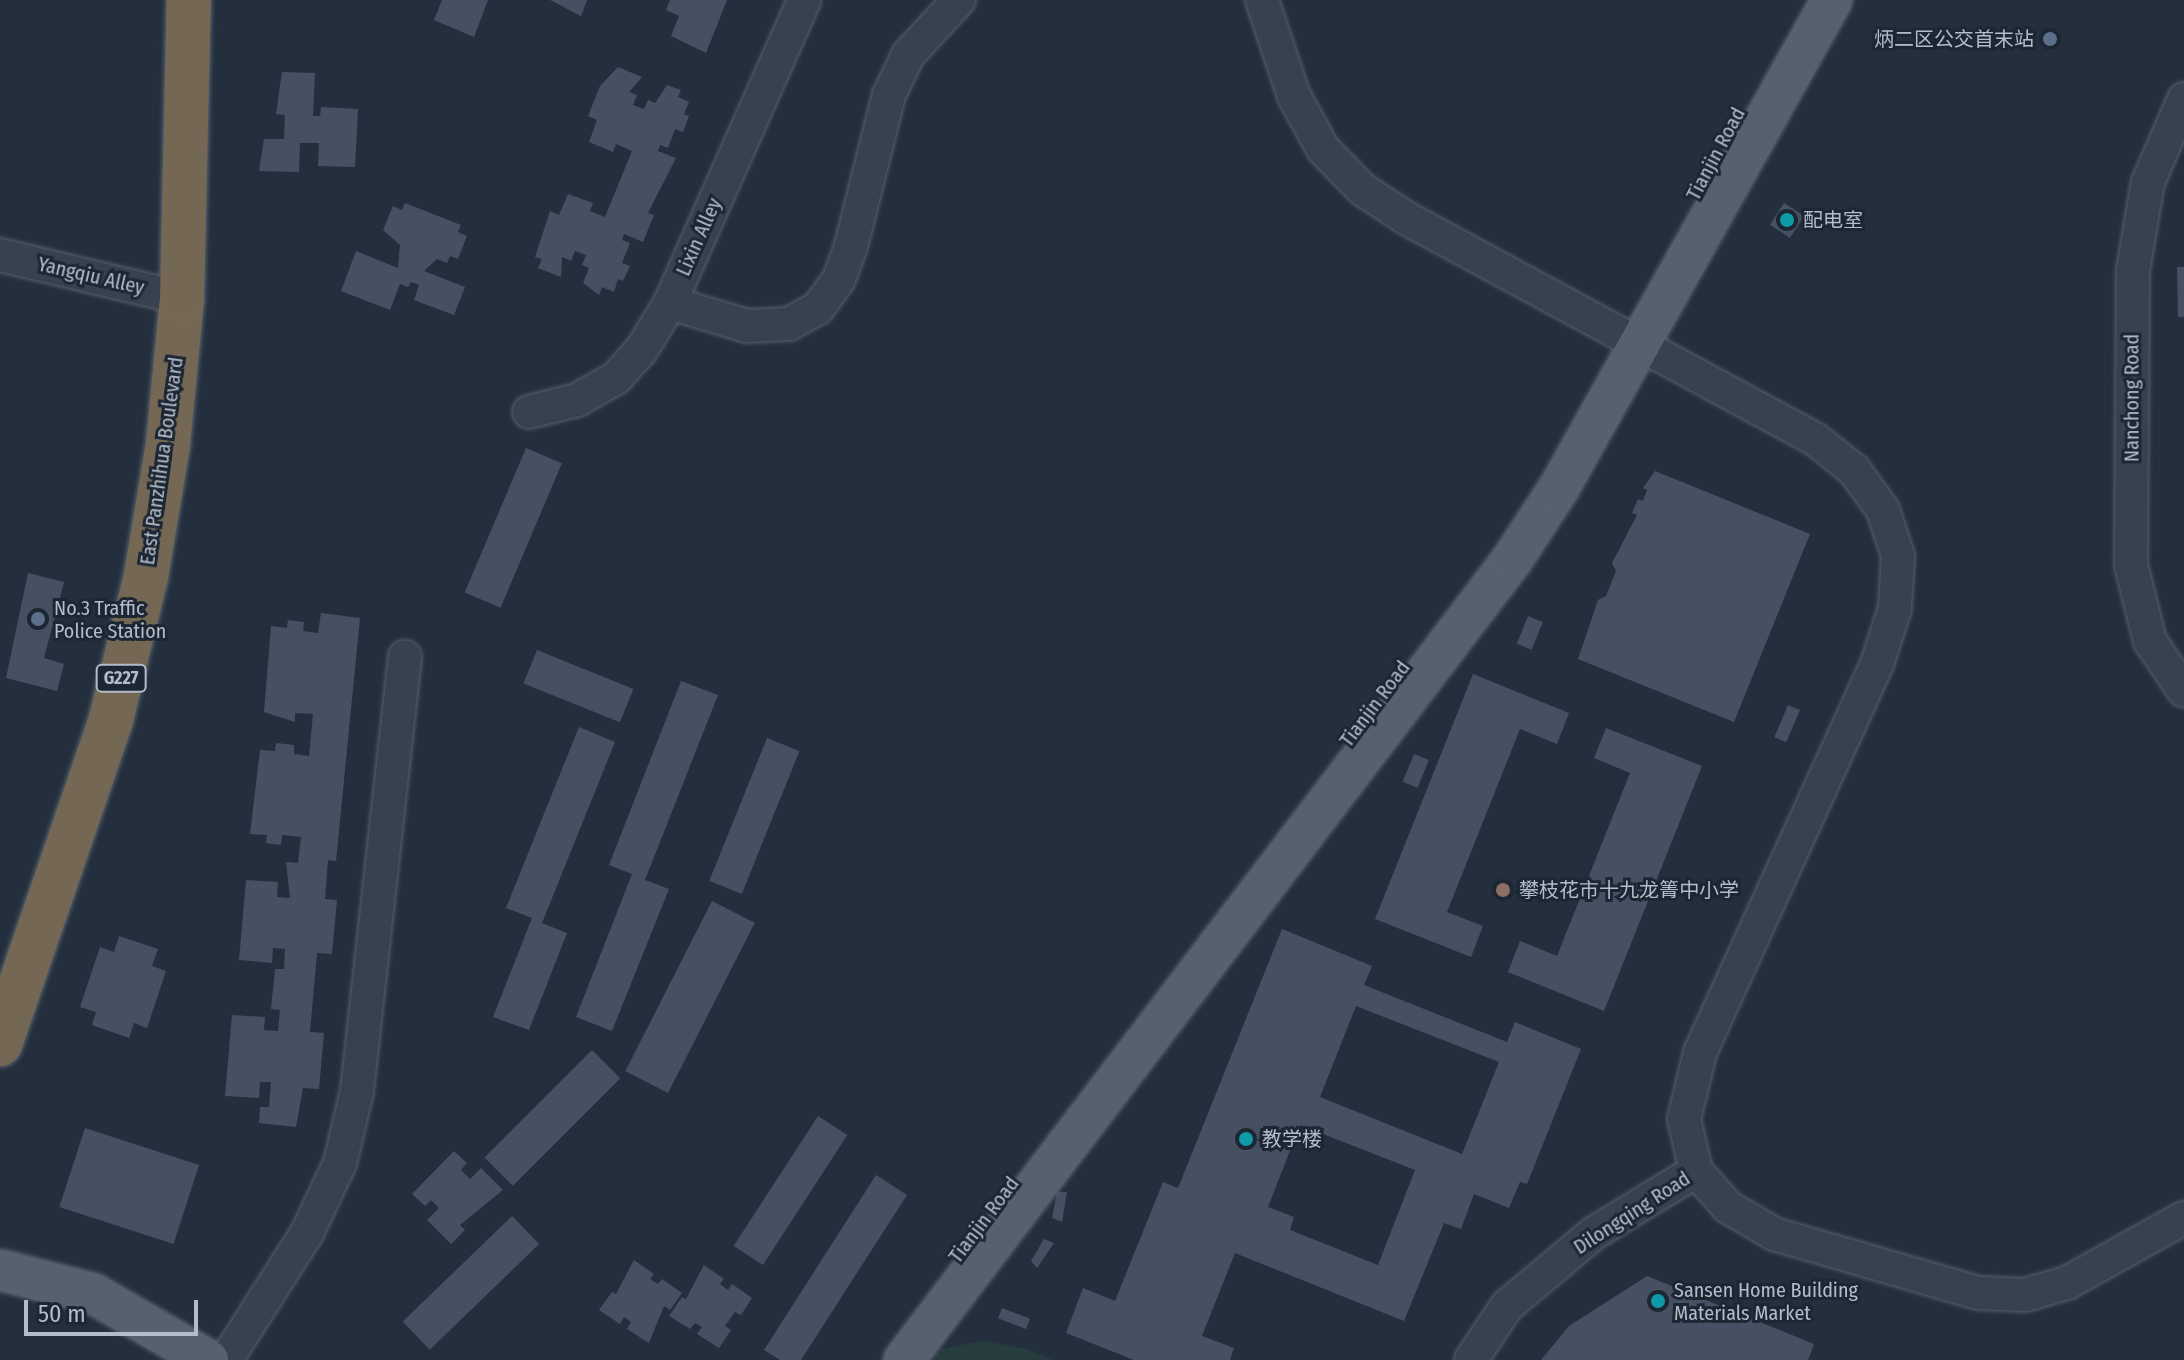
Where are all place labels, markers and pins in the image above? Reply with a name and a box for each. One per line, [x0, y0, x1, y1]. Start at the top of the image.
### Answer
place label: 炳二区公交首末站 [1874, 27, 2034, 51]
marker: 炳二区公交首末站 [2041, 30, 2059, 48]
place label: 配电室 [1803, 208, 1863, 232]
marker: 配电室 [1778, 211, 1796, 229]
place label: No.3 Traffic Police Station [54, 596, 166, 643]
marker: No.3 Traffic Police Station [29, 610, 47, 628]
place label: 攀枝花市十九龙箐中小学 [1519, 878, 1739, 902]
marker: 攀枝花市十九龙箐中小学 [1494, 881, 1512, 899]
place label: 教学楼 [1262, 1127, 1322, 1151]
marker: 教学楼 [1237, 1130, 1255, 1148]
place label: Sansen Home Building Materials Market [1674, 1278, 1858, 1325]
marker: Sansen Home Building Materials Market [1649, 1292, 1667, 1310]

